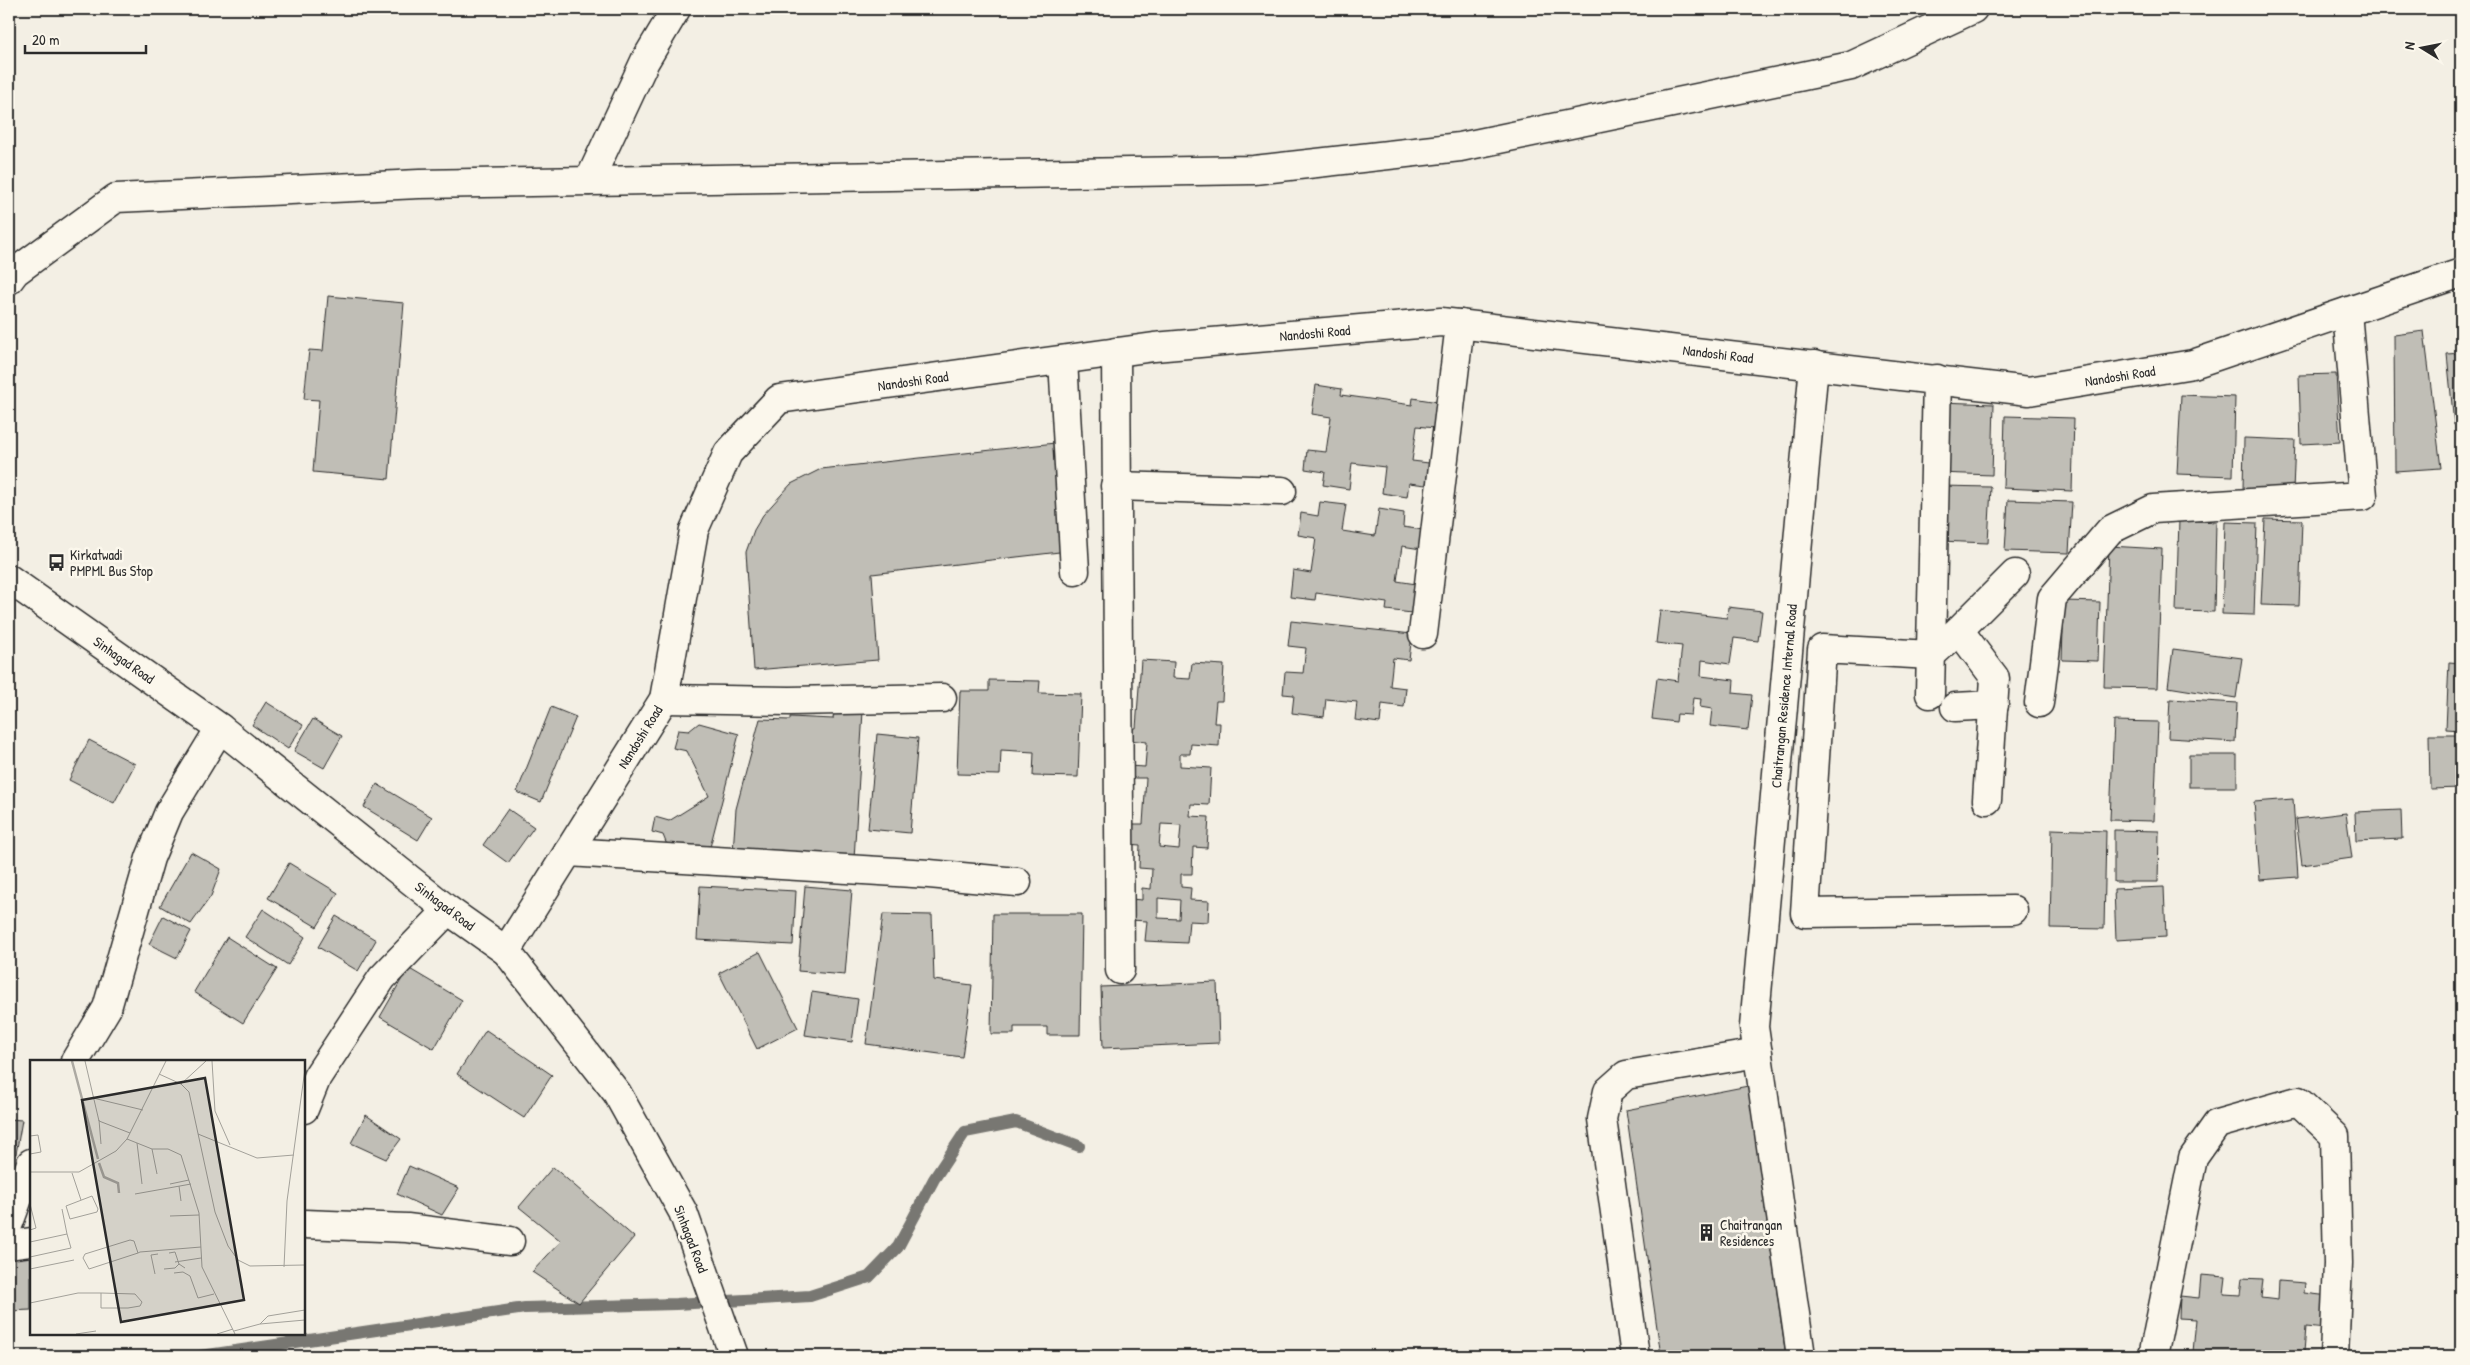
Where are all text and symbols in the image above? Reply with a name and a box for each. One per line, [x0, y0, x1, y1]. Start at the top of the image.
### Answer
scale bar [25, 22, 146, 54]
north arrow [2398, 22, 2448, 72]
text: 20 m [32, 29, 59, 50]
text: N [2399, 40, 2419, 51]
street label: Nandoshi Road [1279, 320, 1352, 345]
street label: Nandoshi Road [1682, 340, 1755, 367]
street label: Nandoshi Road [2083, 360, 2157, 390]
street label: Nandoshi Road [876, 366, 950, 395]
place label: Kirkatwadi PMPML Bus Stop [70, 545, 153, 581]
bus stop icon: Kirkatwadi PMPML Bus Stop [46, 553, 66, 573]
street label: Chaitrangan Residence Internal Road [1766, 603, 1802, 789]
street label: Sinhagad Road [89, 632, 159, 689]
street label: Nandoshi Road [613, 701, 667, 772]
street label: Sinhagad Road [411, 877, 480, 936]
inset map [30, 1060, 305, 1335]
street label: Sinhagad Road [669, 1202, 713, 1276]
place label: Chaitrangan Residences [1720, 1215, 1782, 1250]
building icon: Chaitrangan Residences [1696, 1223, 1716, 1243]

